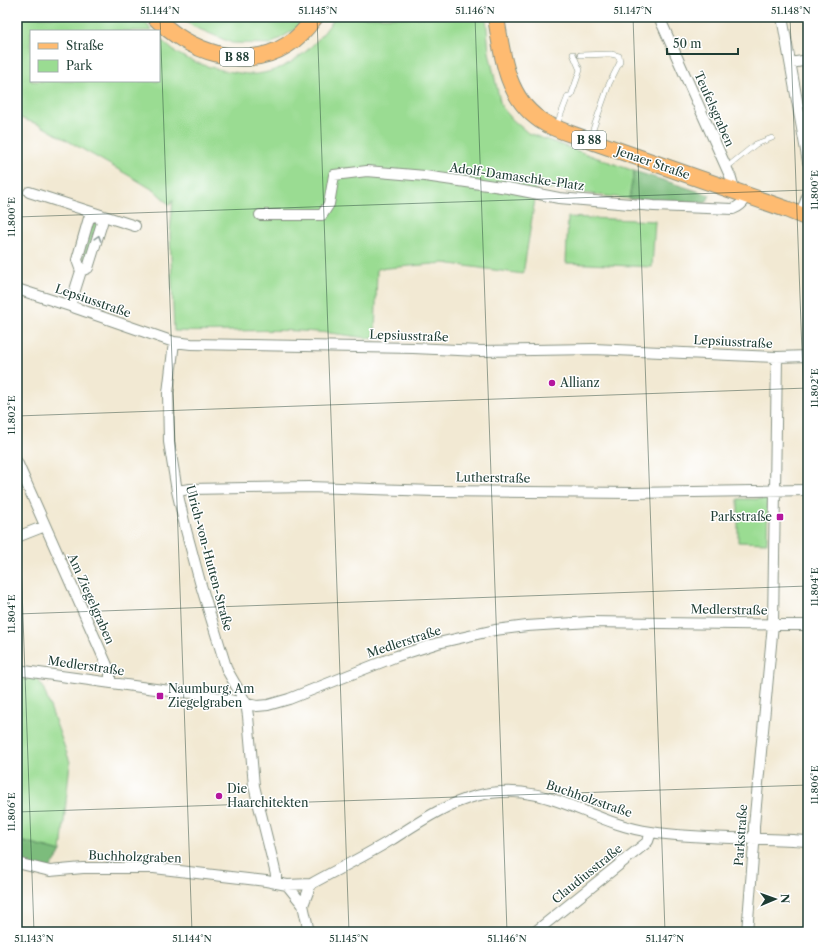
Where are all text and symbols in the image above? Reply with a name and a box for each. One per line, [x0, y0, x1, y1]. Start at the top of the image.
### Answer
text: 51.144°N [140, 4, 180, 17]
text: 51.145°N [298, 4, 338, 17]
text: 51.146°N [455, 4, 495, 17]
text: 51.147°N [614, 4, 652, 17]
text: 51.148°N [771, 4, 811, 17]
legend [30, 30, 160, 82]
scale bar [667, 30, 738, 56]
text: 50 m [673, 36, 702, 51]
text: Straße [66, 38, 104, 53]
road number: B 88 [220, 48, 254, 66]
text: Park [66, 58, 93, 73]
street label: Teufelsgraben [691, 69, 738, 149]
road number: B 88 [572, 131, 606, 149]
street label: Jenaer Straße [612, 142, 692, 182]
street label: Adolf-Damaschke-Platz [448, 159, 585, 193]
text: 11.800°E [808, 170, 821, 210]
text: 11.800°E [5, 197, 18, 237]
one-way arrow [93, 235, 102, 242]
street label: Lepsiusstraße [53, 281, 133, 321]
street label: Lepsiusstraße [369, 327, 449, 344]
street label: Lepsiusstraße [693, 332, 773, 351]
text: 11.802°E [808, 368, 821, 408]
place label: Allianz [559, 375, 600, 390]
marker: Allianz [547, 378, 557, 388]
text: 11.802°E [5, 395, 18, 435]
street label: Lutherstraße [456, 469, 531, 486]
street label: Ulrich-von-Hutten-Straße [183, 483, 236, 633]
place label: Parkstraße [710, 509, 772, 524]
marker: Parkstraße [775, 512, 785, 522]
street label: Am Ziegelgraben [64, 550, 118, 647]
text: 11.804°E [808, 567, 821, 607]
text: 11.804°E [5, 594, 18, 634]
street label: Medlerstraße [690, 601, 768, 618]
street label: Medlerstraße [365, 622, 443, 661]
street label: Medlerstraße [47, 653, 126, 678]
place label: Naumburg, Am Ziegelgraben [168, 681, 254, 710]
marker: Naumburg, Am Ziegelgraben [155, 691, 165, 701]
text: 11.806°E [808, 765, 821, 805]
street label: Buchholzstraße [544, 777, 634, 820]
place label: Die Haarchitekten [227, 781, 309, 810]
marker: Die Haarchitekten [214, 791, 224, 801]
text: 11.806°E [5, 792, 18, 832]
street label: Parkstraße [731, 803, 750, 866]
street label: Claudiusstraße [549, 841, 625, 906]
street label: Buchholzgraben [88, 847, 182, 866]
north arrow [755, 879, 795, 919]
text: N [778, 894, 792, 904]
text: 51.143°N [14, 932, 54, 945]
text: 51.144°N [172, 932, 212, 945]
text: 51.145°N [329, 932, 369, 945]
text: 51.146°N [487, 932, 527, 945]
text: 51.147°N [646, 932, 684, 945]

